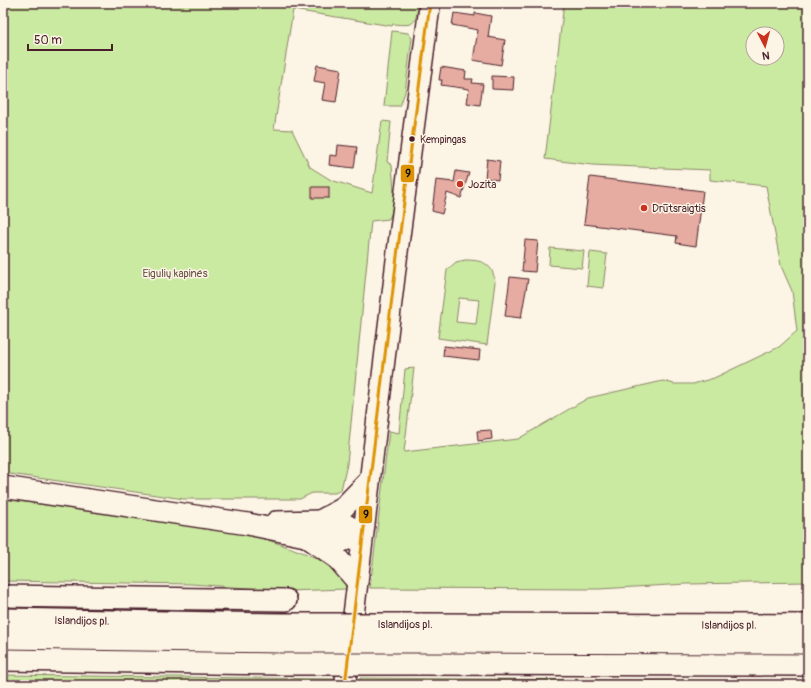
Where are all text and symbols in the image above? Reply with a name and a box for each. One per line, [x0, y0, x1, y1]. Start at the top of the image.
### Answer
scale bar [28, 26, 112, 52]
north arrow [745, 26, 785, 66]
text: 50 m [34, 33, 62, 48]
text: N [761, 49, 770, 62]
marker: Kempingas [407, 134, 417, 144]
place label: Kempingas [420, 134, 466, 146]
line badge: 9 [400, 164, 415, 183]
text: 9 [405, 167, 411, 180]
place label: Jozita [468, 178, 496, 191]
marker: Jozita [455, 179, 465, 189]
place label: Drūtsraigtis [652, 202, 706, 215]
marker: Drūtsraigtis [639, 203, 649, 213]
park label: Eigulių kapinės [142, 267, 208, 280]
line badge: 9 [358, 505, 373, 524]
text: 9 [363, 508, 369, 521]
street label: Islandijos pl. [54, 614, 110, 628]
street label: Islandijos pl. [377, 618, 433, 631]
street label: Islandijos pl. [701, 619, 757, 632]

